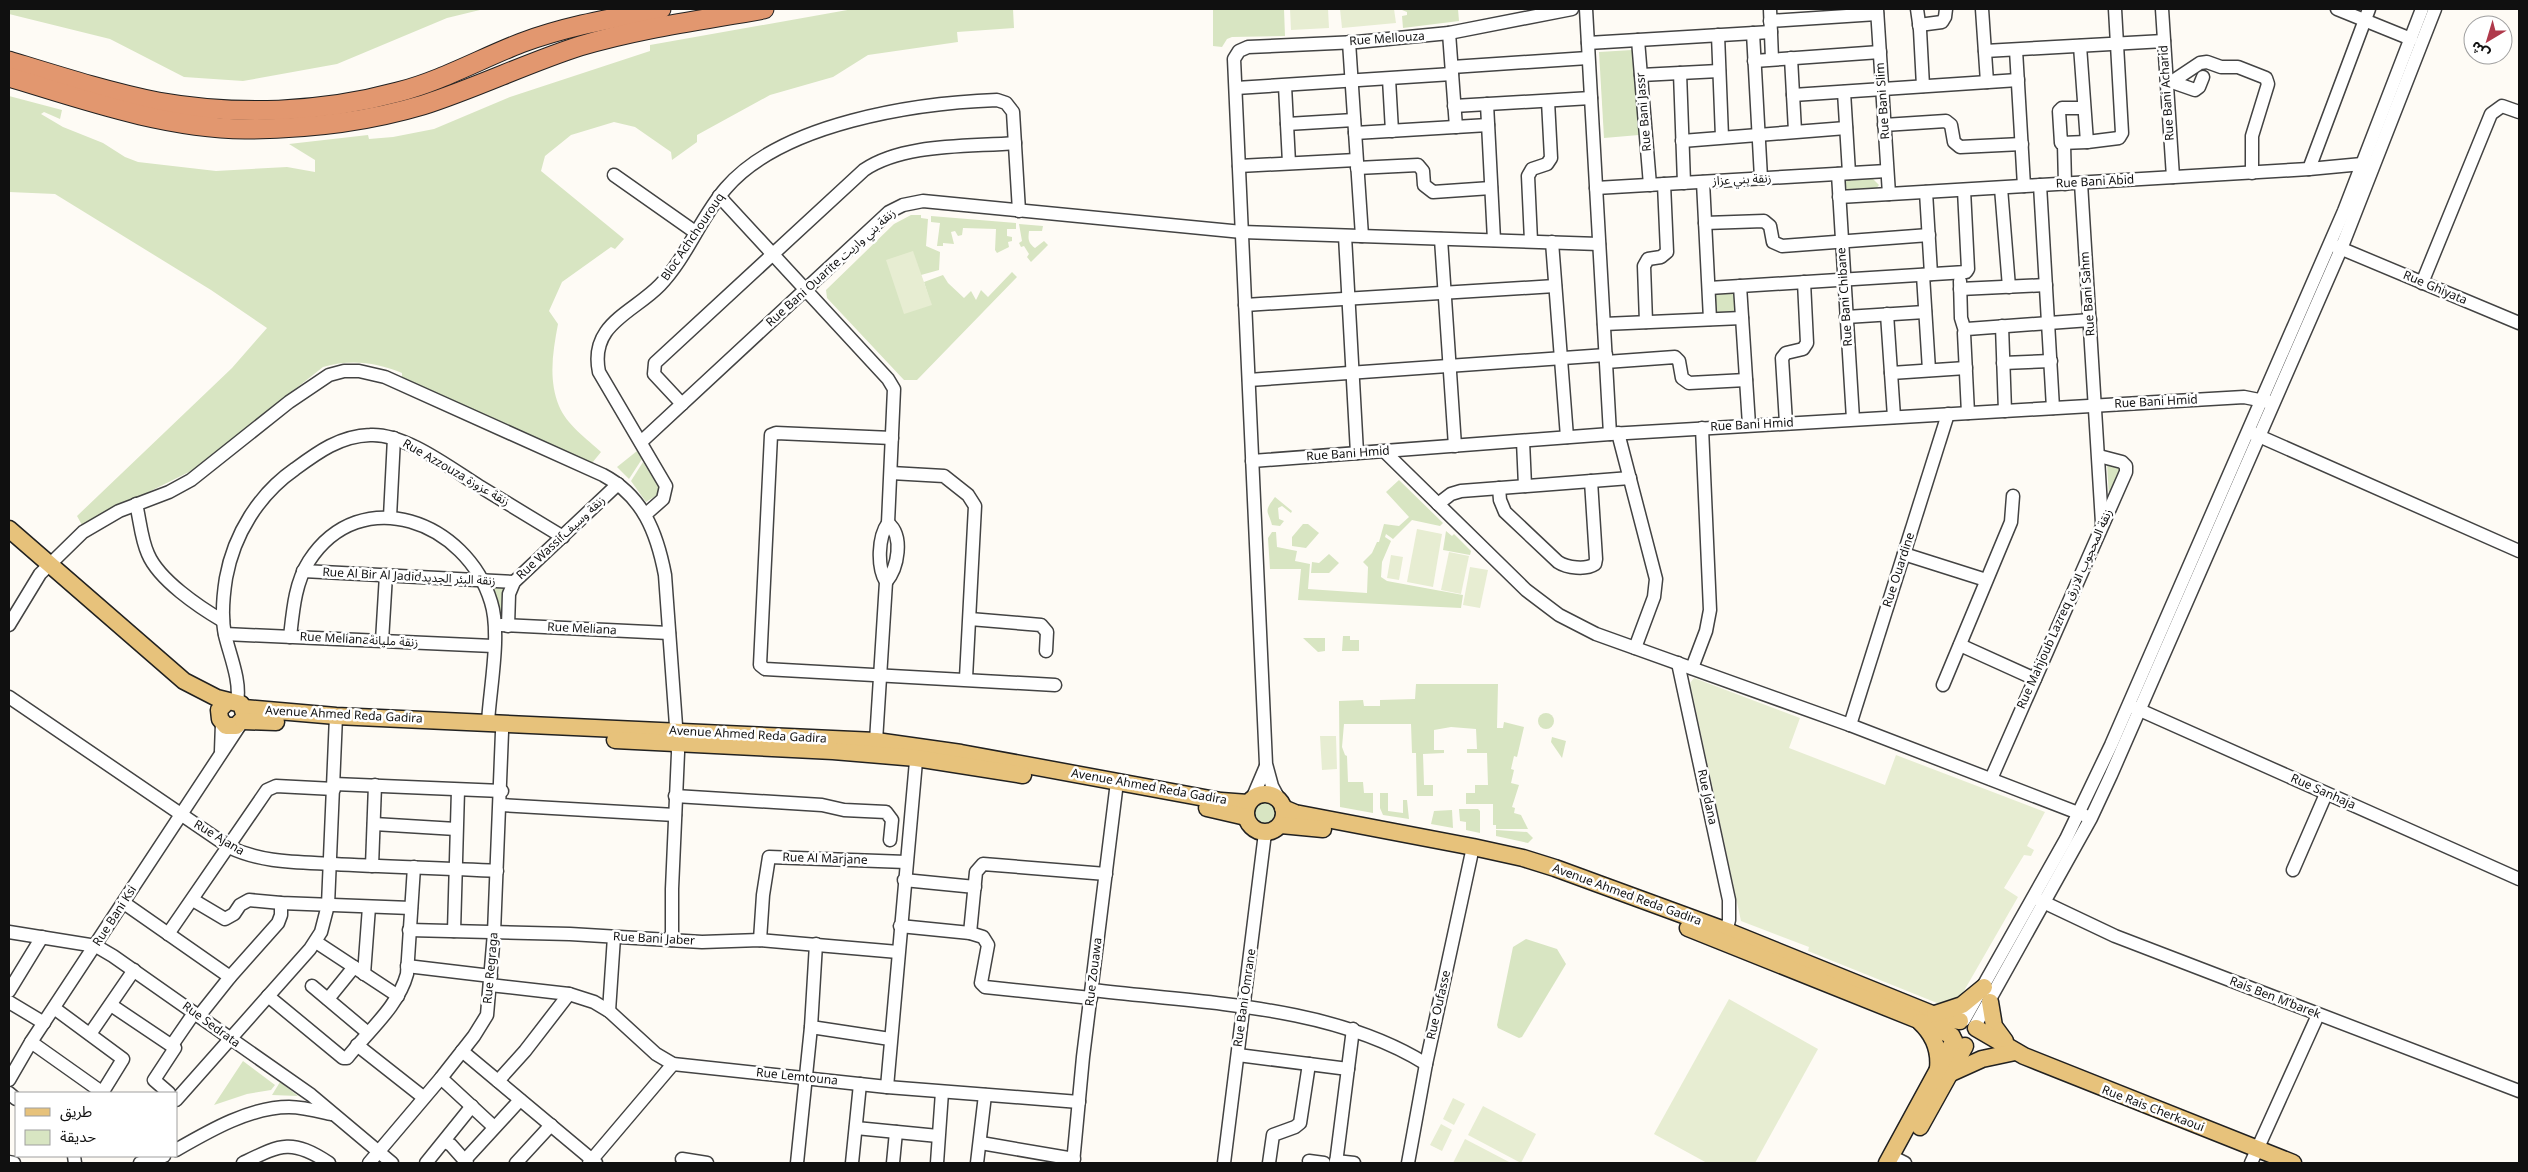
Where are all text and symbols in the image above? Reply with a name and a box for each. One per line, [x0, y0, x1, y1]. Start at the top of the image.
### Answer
north arrow [2463, 15, 2513, 65]
street label: Rue Mellouza [1348, 24, 1426, 54]
text: ش [2464, 33, 2497, 67]
street label: Rue Bani Acharid [2151, 44, 2183, 142]
street label: Rue Bani Slim [1868, 62, 1898, 140]
street label: Rue Bani Jassr [1628, 71, 1660, 153]
street label: زنقة بني عزاز [1711, 166, 1772, 194]
street label: Rue Bani Abid [2055, 167, 2135, 197]
street label: Bloc Achchourouq [654, 188, 732, 286]
street label: Rue Bani Ouarite زنقة بني واريت [760, 202, 902, 334]
street label: Rue Bani Chibane [1829, 246, 1861, 347]
street label: Rue Bani Sahm [2073, 251, 2103, 337]
street label: Rue Ghiyata [2399, 263, 2471, 313]
street label: Rue Bani Hmid [2114, 387, 2198, 417]
street label: Rue Bani Hmid [1710, 410, 1794, 440]
street label: Rue Azzouza زنقة عزوزة [397, 432, 515, 514]
street label: Rue Bani Hmid [1305, 439, 1391, 469]
street label: Rue Wassifزنقة وسيف [510, 489, 612, 587]
street label: Rue Mahjoub Lazreq زنقة المحجوب الازرق [2009, 505, 2121, 713]
street label: Rue Ouardine [1875, 529, 1923, 611]
street label: Rue Al Bir Al Jadidزنقة البئر الجديد [322, 560, 496, 594]
street label: Rue Meliana [547, 615, 617, 643]
street label: Rue Melianaزنقة مليانة [299, 624, 419, 656]
street label: Avenue Ahmed Reda Gadira [265, 698, 423, 732]
street label: Avenue Ahmed Reda Gadira [669, 718, 827, 752]
street label: Avenue Ahmed Reda Gadira [1069, 761, 1229, 813]
street label: Rue Sanhaja [2286, 766, 2360, 818]
street label: Rue Jdana [1689, 767, 1725, 827]
street label: Rue Ajana [188, 813, 250, 863]
street label: Rue Al Marjane [782, 845, 868, 873]
street label: Avenue Ahmed Reda Gadira [1549, 856, 1705, 934]
street label: Rue Bani Ksi [86, 880, 144, 952]
street label: Rue Bani Jaber [612, 924, 696, 954]
street label: Rue Regraga [475, 931, 507, 1005]
street label: Rue Zouawa [1077, 936, 1111, 1008]
street label: Rue Bani Omrane [1226, 947, 1264, 1049]
street label: Rue Oufasse [1419, 968, 1459, 1042]
street label: Rais Ben M’barek [2226, 969, 2325, 1027]
street label: Rue Sedrata [176, 995, 246, 1055]
street label: Rue Lemtouna [755, 1060, 839, 1094]
street label: Rue Rais Cherkaoui [2098, 1078, 2208, 1140]
legend [15, 1092, 178, 1157]
text: طريق [60, 1096, 92, 1128]
text: حديقة [60, 1121, 96, 1153]

